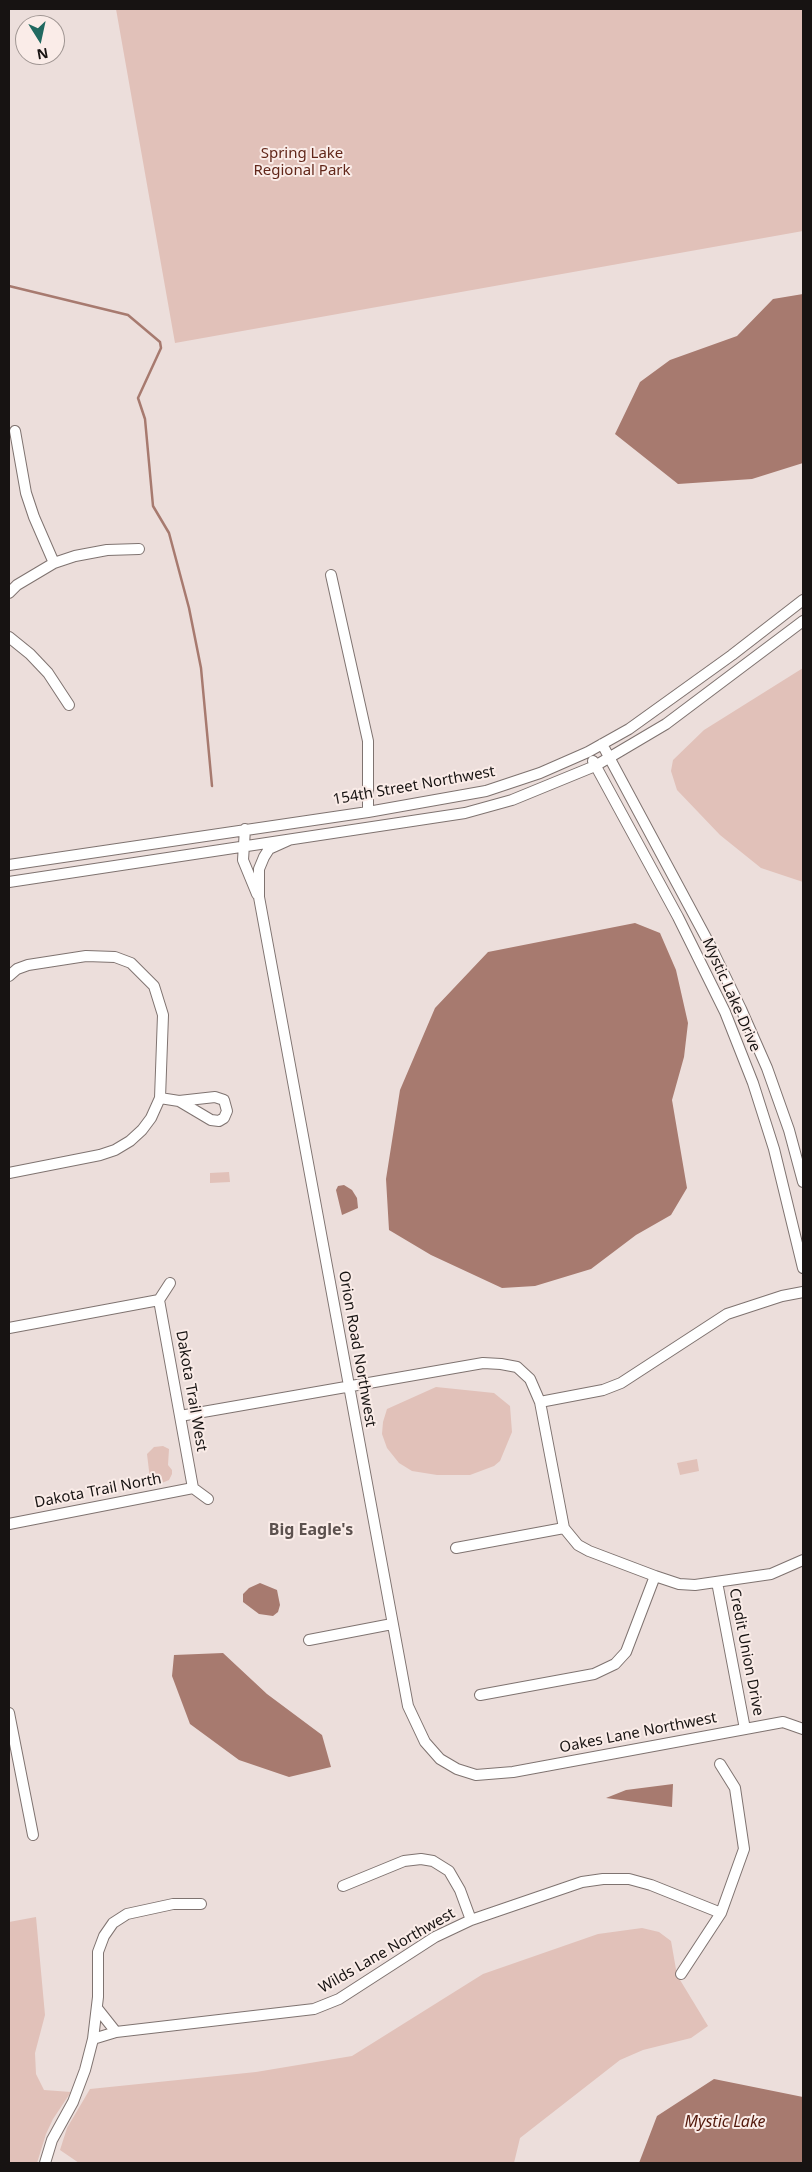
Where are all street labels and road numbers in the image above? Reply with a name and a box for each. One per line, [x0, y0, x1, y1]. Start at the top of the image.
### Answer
street label: 154th Street Northwest [332, 763, 496, 809]
street label: Mystic Lake Drive [698, 935, 764, 1055]
street label: Orion Road Northwest [334, 1270, 380, 1428]
street label: Dakota Trail West [172, 1329, 210, 1453]
street label: Dakota Trail North [33, 1470, 163, 1512]
street label: Credit Union Drive [725, 1587, 767, 1717]
street label: Oakes Lane Northwest [558, 1709, 718, 1757]
street label: Wilds Lane Northwest [316, 1905, 458, 1997]

